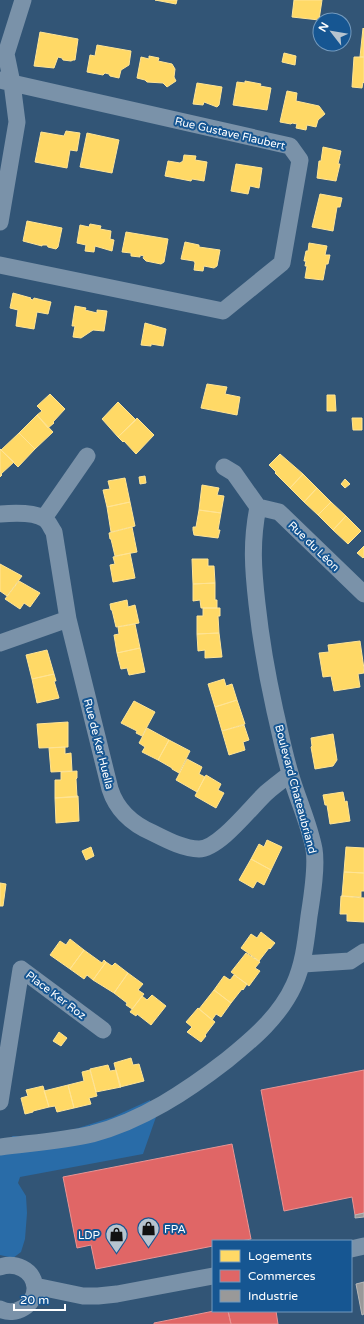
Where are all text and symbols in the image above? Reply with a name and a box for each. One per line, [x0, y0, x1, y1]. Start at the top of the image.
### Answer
north arrow [312, 12, 352, 52]
text: N [316, 20, 332, 34]
street label: Rue Gustave Flaubert [173, 114, 286, 153]
street label: Rue du Léon [285, 519, 342, 574]
street label: Rue de Ker Huella [81, 697, 116, 791]
street label: Boulevard Chateaubriand [272, 723, 319, 855]
street label: Place Ker Roz [23, 969, 89, 1023]
shop icon: FPA [136, 1216, 162, 1249]
shop icon: LDP [103, 1222, 129, 1255]
place label: FPA [164, 1223, 186, 1236]
place label: LDP [78, 1229, 100, 1242]
legend [212, 1240, 352, 1312]
text: Logements [248, 1249, 312, 1263]
text: Commerces [248, 1269, 316, 1283]
scale bar [14, 1286, 65, 1312]
text: Industrie [248, 1289, 298, 1303]
text: 20 m [20, 1293, 49, 1307]

